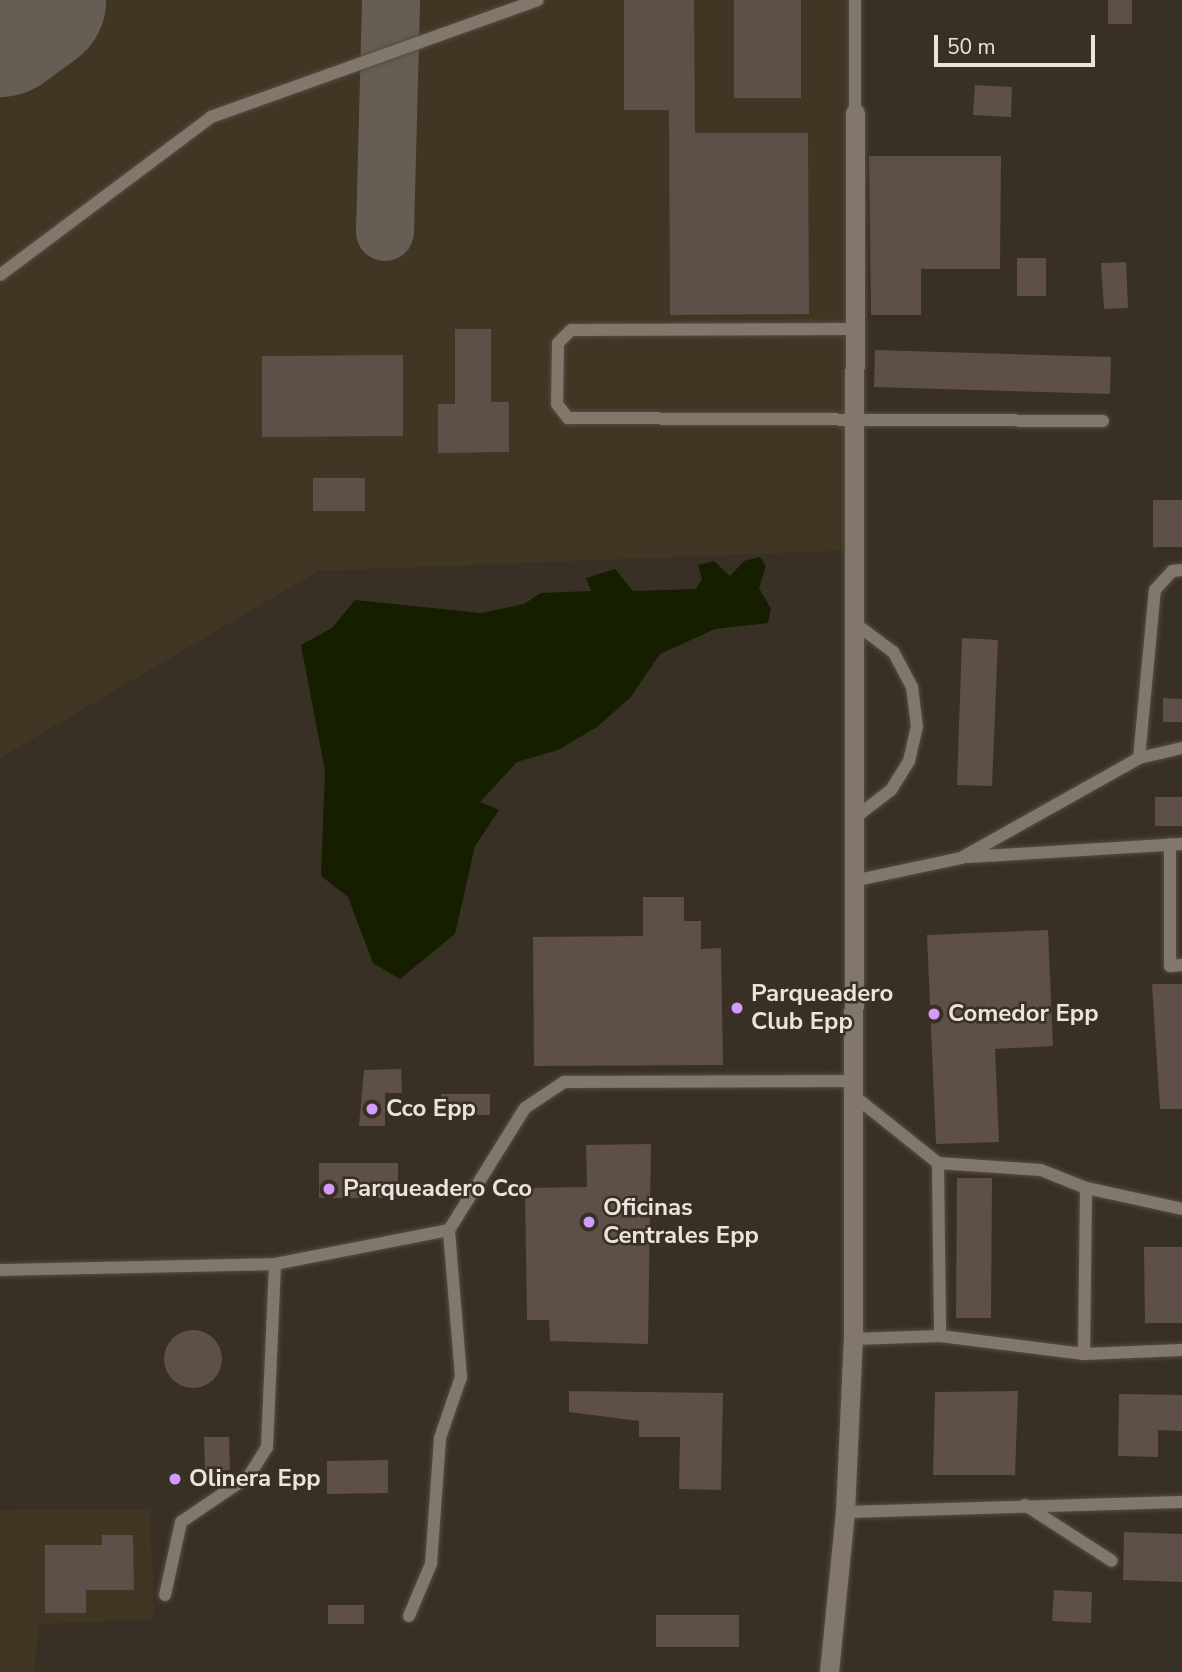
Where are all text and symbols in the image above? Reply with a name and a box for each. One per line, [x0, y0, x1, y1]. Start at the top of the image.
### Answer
scale bar [937, 21, 1098, 65]
text: 50 m [947, 33, 996, 61]
place label: Parqueadero Club Epp [751, 980, 893, 1036]
marker: Parqueadero Club Epp [729, 1000, 745, 1016]
place label: Comedor Epp [948, 1000, 1099, 1028]
marker: Comedor Epp [926, 1006, 942, 1022]
place label: Cco Epp [386, 1095, 476, 1123]
marker: Cco Epp [364, 1101, 380, 1117]
place label: Parqueadero Cco [343, 1175, 532, 1203]
marker: Parqueadero Cco [321, 1181, 337, 1197]
place label: Oficinas Centrales Epp [603, 1194, 759, 1250]
marker: Oficinas Centrales Epp [581, 1214, 597, 1230]
place label: Olinera Epp [189, 1465, 321, 1493]
marker: Olinera Epp [167, 1471, 183, 1487]

